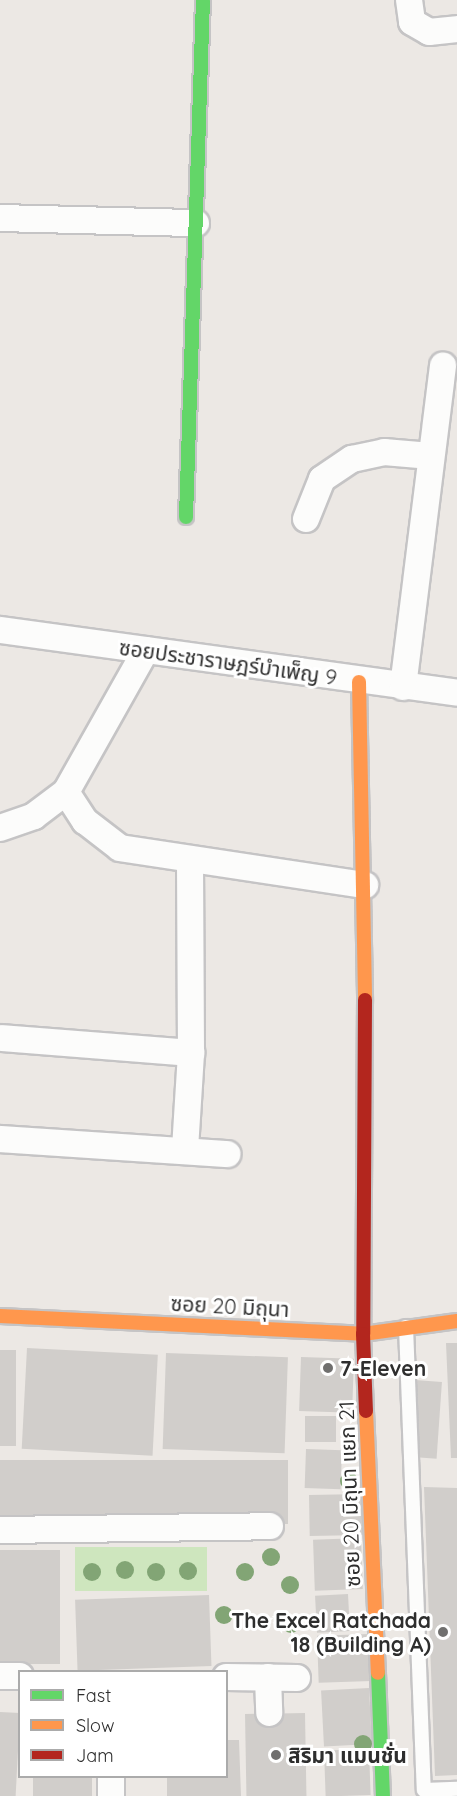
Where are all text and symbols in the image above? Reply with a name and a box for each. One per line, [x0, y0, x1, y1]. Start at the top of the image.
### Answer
street label: ซอยประชาราษฎร์บำเพ็ญ 9 [118, 634, 338, 690]
street label: ซอย 20 มิถุนา [170, 1290, 290, 1322]
place label: 7-Eleven [340, 1355, 426, 1381]
marker: 7-Eleven [321, 1361, 335, 1375]
street label: ซอย 20 มิถุนา แยก 21 [333, 1401, 365, 1587]
place label: The Excel Ratchada 18 (Building A) [231, 1607, 431, 1657]
marker: The Excel Ratchada 18 (Building A) [436, 1625, 450, 1639]
legend [18, 1670, 228, 1778]
text: Fast [76, 1684, 111, 1707]
text: Slow [76, 1714, 114, 1737]
place label: สิริมา แมนชั่น [288, 1742, 407, 1768]
text: Jam [76, 1744, 114, 1767]
marker: สิริมา แมนชั่น [269, 1748, 283, 1762]

